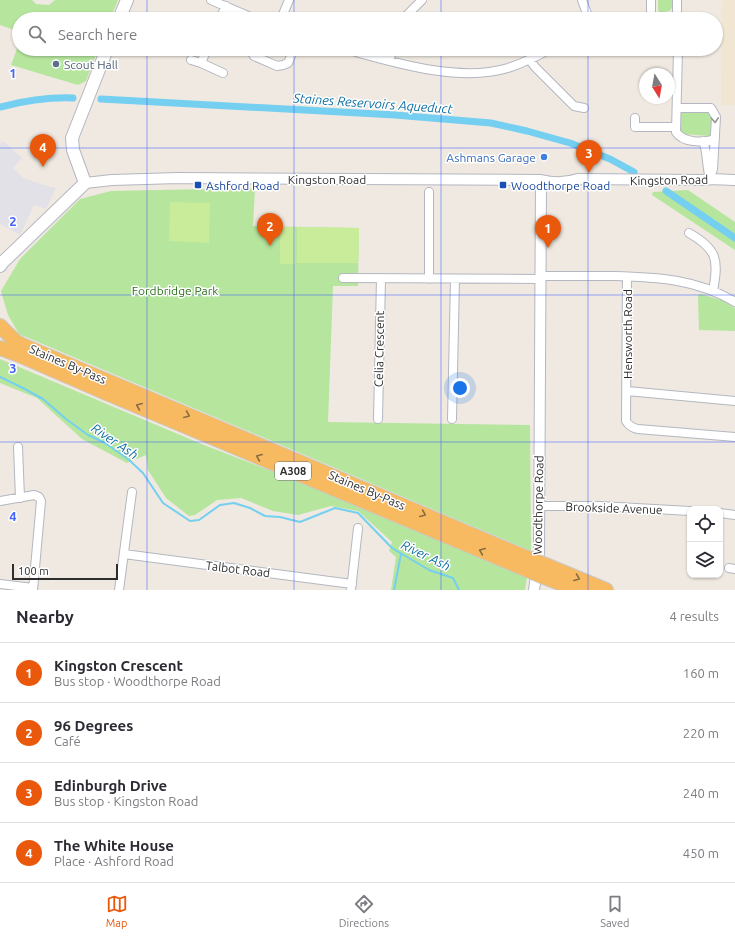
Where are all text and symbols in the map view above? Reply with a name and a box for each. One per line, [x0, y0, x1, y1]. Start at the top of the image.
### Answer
search box [12, 12, 723, 56]
icon: search [26, 23, 48, 45]
text: Search here [58, 26, 137, 43]
place label: Scout Hall [64, 58, 118, 71]
marker: Scout Hall [51, 59, 61, 69]
text: 1 [9, 66, 17, 80]
north arrow [639, 68, 675, 104]
water label: Staines Reservoirs Aqueduct [292, 90, 454, 116]
one-way arrow [711, 117, 720, 123]
pin: 4 [30, 134, 56, 167]
pin: 3 [576, 140, 602, 173]
place label: Ashmans Garage [446, 151, 536, 164]
marker: Ashmans Garage [539, 152, 549, 162]
street label: Kingston Road [288, 173, 366, 186]
street label: Kingston Road [630, 173, 708, 187]
place label: Ashford Road [206, 179, 280, 192]
place label: Woodthorpe Road [511, 179, 610, 192]
marker: Ashford Road [193, 180, 203, 190]
marker: Woodthorpe Road [498, 180, 508, 190]
pin: 2 [257, 213, 283, 246]
text: 2 [9, 214, 17, 228]
pin: 1 [535, 215, 561, 248]
park label: Fordbridge Park [132, 284, 218, 297]
street label: Hensworth Road [621, 289, 634, 379]
street label: Celia Crescent [372, 310, 386, 387]
street label: Staines By-Pass [28, 342, 108, 386]
text: 3 [9, 361, 17, 375]
your location [450, 378, 470, 398]
one-way arrow [135, 403, 142, 411]
one-way arrow [184, 410, 191, 418]
water label: River Ash [89, 420, 141, 462]
one-way arrow [255, 453, 262, 461]
street label: Woodthorpe Road [531, 455, 545, 555]
road number: A308 [275, 462, 311, 480]
street label: Staines By-Pass [327, 468, 407, 512]
street label: Brookside Avenue [565, 500, 663, 516]
map controls [687, 506, 723, 578]
button: locate [687, 506, 723, 542]
text: 4 [9, 509, 17, 523]
one-way arrow [419, 509, 427, 517]
water label: River Ash [399, 537, 453, 573]
button: layers [687, 542, 723, 578]
one-way arrow [478, 547, 485, 555]
street label: Talbot Road [205, 559, 271, 579]
scale bar [12, 562, 118, 581]
text: 100 m [18, 565, 49, 577]
one-way arrow [573, 574, 580, 582]
text: Nearby [16, 607, 74, 626]
text: 4 results [669, 609, 719, 623]
text: Kingston Crescent [54, 657, 183, 674]
text: 1 [25, 666, 33, 680]
text: 160 m [683, 666, 719, 680]
text: Bus stop · Woodthorpe Road [54, 674, 221, 688]
text: 96 Degrees [54, 717, 133, 734]
text: 2 [25, 726, 33, 740]
text: 220 m [683, 726, 719, 740]
text: Café [54, 734, 81, 748]
text: Edinburgh Drive [54, 777, 167, 794]
text: 3 [25, 786, 33, 800]
text: 240 m [683, 786, 719, 800]
text: Bus stop · Kingston Road [54, 794, 198, 808]
text: The White House [54, 837, 174, 854]
text: 4 [25, 846, 33, 860]
text: 450 m [683, 846, 719, 860]
text: Place · Ashford Road [54, 854, 174, 868]
tab: Map [106, 893, 128, 929]
tab: Directions [339, 893, 389, 929]
tab: Saved [600, 893, 629, 929]

